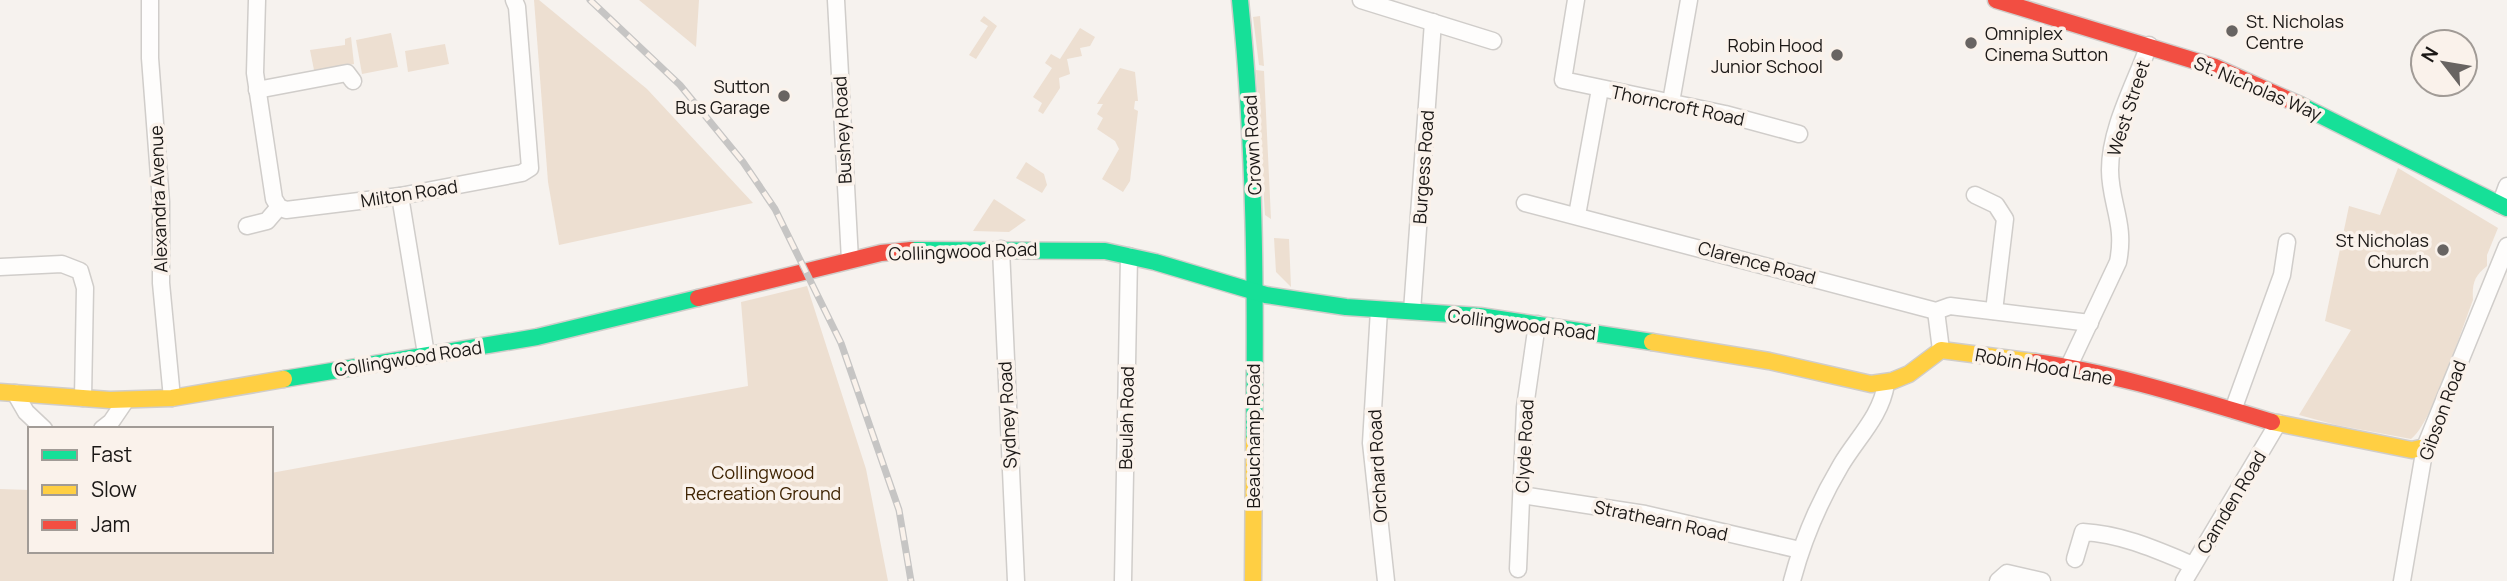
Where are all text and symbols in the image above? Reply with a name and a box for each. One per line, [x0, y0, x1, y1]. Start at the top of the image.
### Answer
place label: St. Nicholas Centre [2246, 9, 2344, 54]
place label: Omniplex Cinema Sutton [1985, 21, 2108, 66]
marker: St. Nicholas Centre [2224, 23, 2240, 39]
north arrow [2409, 28, 2479, 98]
place label: Robin Hood Junior School [1711, 33, 1823, 78]
marker: Omniplex Cinema Sutton [1963, 35, 1979, 51]
text: N [2415, 42, 2444, 67]
marker: Robin Hood Junior School [1829, 47, 1845, 63]
street label: St. Nicholas Way [2190, 50, 2326, 126]
street label: West Street [2101, 57, 2155, 159]
place label: Sutton Bus Garage [675, 74, 770, 119]
street label: Bushey Road [827, 75, 857, 185]
street label: Thorncroft Road [1609, 79, 1747, 131]
marker: Sutton Bus Garage [776, 88, 792, 104]
street label: Crown Road [1237, 94, 1267, 196]
street label: Burgess Road [1407, 109, 1439, 225]
street label: Alexandra Avenue [143, 125, 173, 273]
street label: Milton Road [359, 173, 459, 213]
place label: St Nicholas Church [2336, 228, 2429, 273]
street label: Clarence Road [1696, 235, 1818, 289]
street label: Collingwood Road [888, 236, 1038, 266]
marker: St Nicholas Church [2435, 242, 2451, 258]
street label: Collingwood Road [1447, 303, 1597, 345]
street label: Collingwood Road [332, 334, 484, 382]
street label: Robin Hood Lane [1973, 342, 2115, 390]
street label: Gibson Road [2413, 357, 2471, 463]
street label: Sydney Road [992, 361, 1022, 469]
street label: Beauchamp Road [1241, 364, 1265, 508]
street label: Beulah Road [1113, 366, 1139, 470]
street label: Clyde Road [1510, 399, 1538, 493]
street label: Orchard Road [1362, 409, 1392, 523]
legend [28, 427, 273, 553]
text: Fast [91, 440, 132, 468]
street label: Camden Road [2191, 446, 2271, 558]
park label: Collingwood Recreation Ground [685, 460, 841, 505]
text: Slow [91, 475, 137, 503]
street label: Strathearn Road [1592, 494, 1730, 546]
text: Jam [91, 510, 130, 538]

